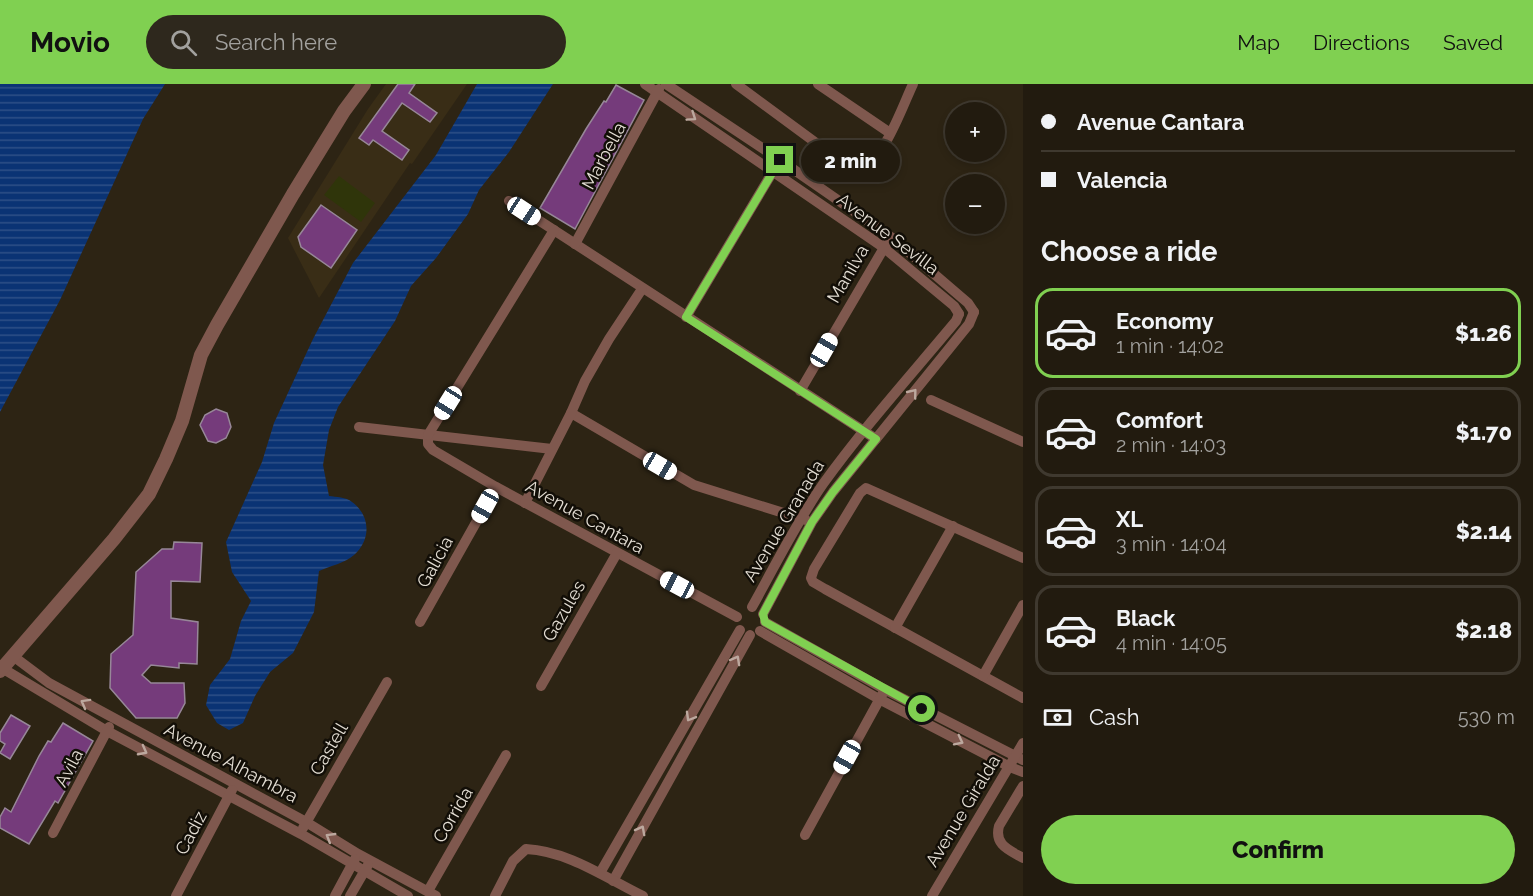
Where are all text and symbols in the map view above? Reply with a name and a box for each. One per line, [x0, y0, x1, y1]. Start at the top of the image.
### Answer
search box [146, 15, 566, 69]
text: Movio [30, 26, 110, 59]
icon: search [167, 26, 200, 59]
text: Search here [215, 29, 337, 55]
text: Map [1237, 30, 1280, 55]
text: Directions [1313, 30, 1410, 55]
text: Saved [1443, 30, 1503, 55]
map controls [945, 102, 1005, 234]
button: + [945, 102, 1005, 162]
text: Avenue Cantara [1077, 109, 1244, 135]
one-way arrow [686, 110, 697, 121]
street label: Marbella [577, 119, 630, 193]
callout: 2 min [801, 139, 900, 181]
route end [766, 146, 793, 173]
text: 2 min [824, 149, 877, 173]
text: Valencia [1077, 167, 1167, 193]
button: − [945, 174, 1005, 234]
street label: Avenue Sevilla [833, 188, 943, 279]
car [504, 194, 544, 228]
text: Choose a ride [1041, 236, 1217, 267]
street label: Manilva [823, 241, 873, 307]
icon: car [1044, 306, 1098, 360]
text: Economy [1116, 308, 1214, 334]
text: $1.26 [1455, 320, 1512, 346]
car [807, 330, 841, 370]
text: 1 min · 14:02 [1116, 334, 1224, 358]
car [431, 383, 465, 423]
one-way arrow [905, 389, 916, 400]
icon: car [1044, 405, 1098, 459]
text: Comfort [1116, 407, 1203, 433]
text: $1.70 [1455, 419, 1512, 445]
text: 2 min · 14:03 [1116, 433, 1226, 457]
car [640, 449, 680, 483]
street label: Avenue Granada [739, 456, 828, 585]
street label: Avenue Cantara [522, 475, 648, 558]
car [468, 486, 502, 526]
icon: car [1044, 504, 1098, 558]
text: XL [1116, 506, 1143, 532]
text: $2.14 [1456, 518, 1512, 544]
text: 3 min · 14:04 [1116, 532, 1227, 556]
street label: Galicia [412, 533, 457, 591]
car [657, 569, 697, 601]
street label: Gazules [538, 576, 589, 645]
icon: car [1044, 603, 1098, 657]
text: Black [1116, 605, 1175, 631]
text: $2.18 [1455, 617, 1512, 643]
text: 4 min · 14:05 [1116, 631, 1227, 655]
one-way arrow [729, 656, 740, 666]
route start [908, 695, 935, 722]
one-way arrow [81, 699, 92, 710]
icon: cash [1041, 701, 1074, 734]
text: Cash [1089, 704, 1140, 730]
text: 530 m [1458, 705, 1515, 729]
one-way arrow [685, 711, 697, 721]
street label: Avenue Alhambra [161, 718, 302, 807]
street label: Castell [305, 719, 352, 779]
one-way arrow [952, 733, 963, 745]
car [830, 737, 864, 777]
one-way arrow [137, 744, 148, 755]
street label: Avila [50, 745, 87, 790]
street label: Avenue Giralda [921, 751, 1004, 870]
street label: Corrida [428, 783, 477, 846]
street label: Cadiz [170, 807, 211, 858]
button: Confirm [1041, 815, 1515, 884]
one-way arrow [634, 826, 645, 836]
one-way arrow [326, 832, 336, 844]

